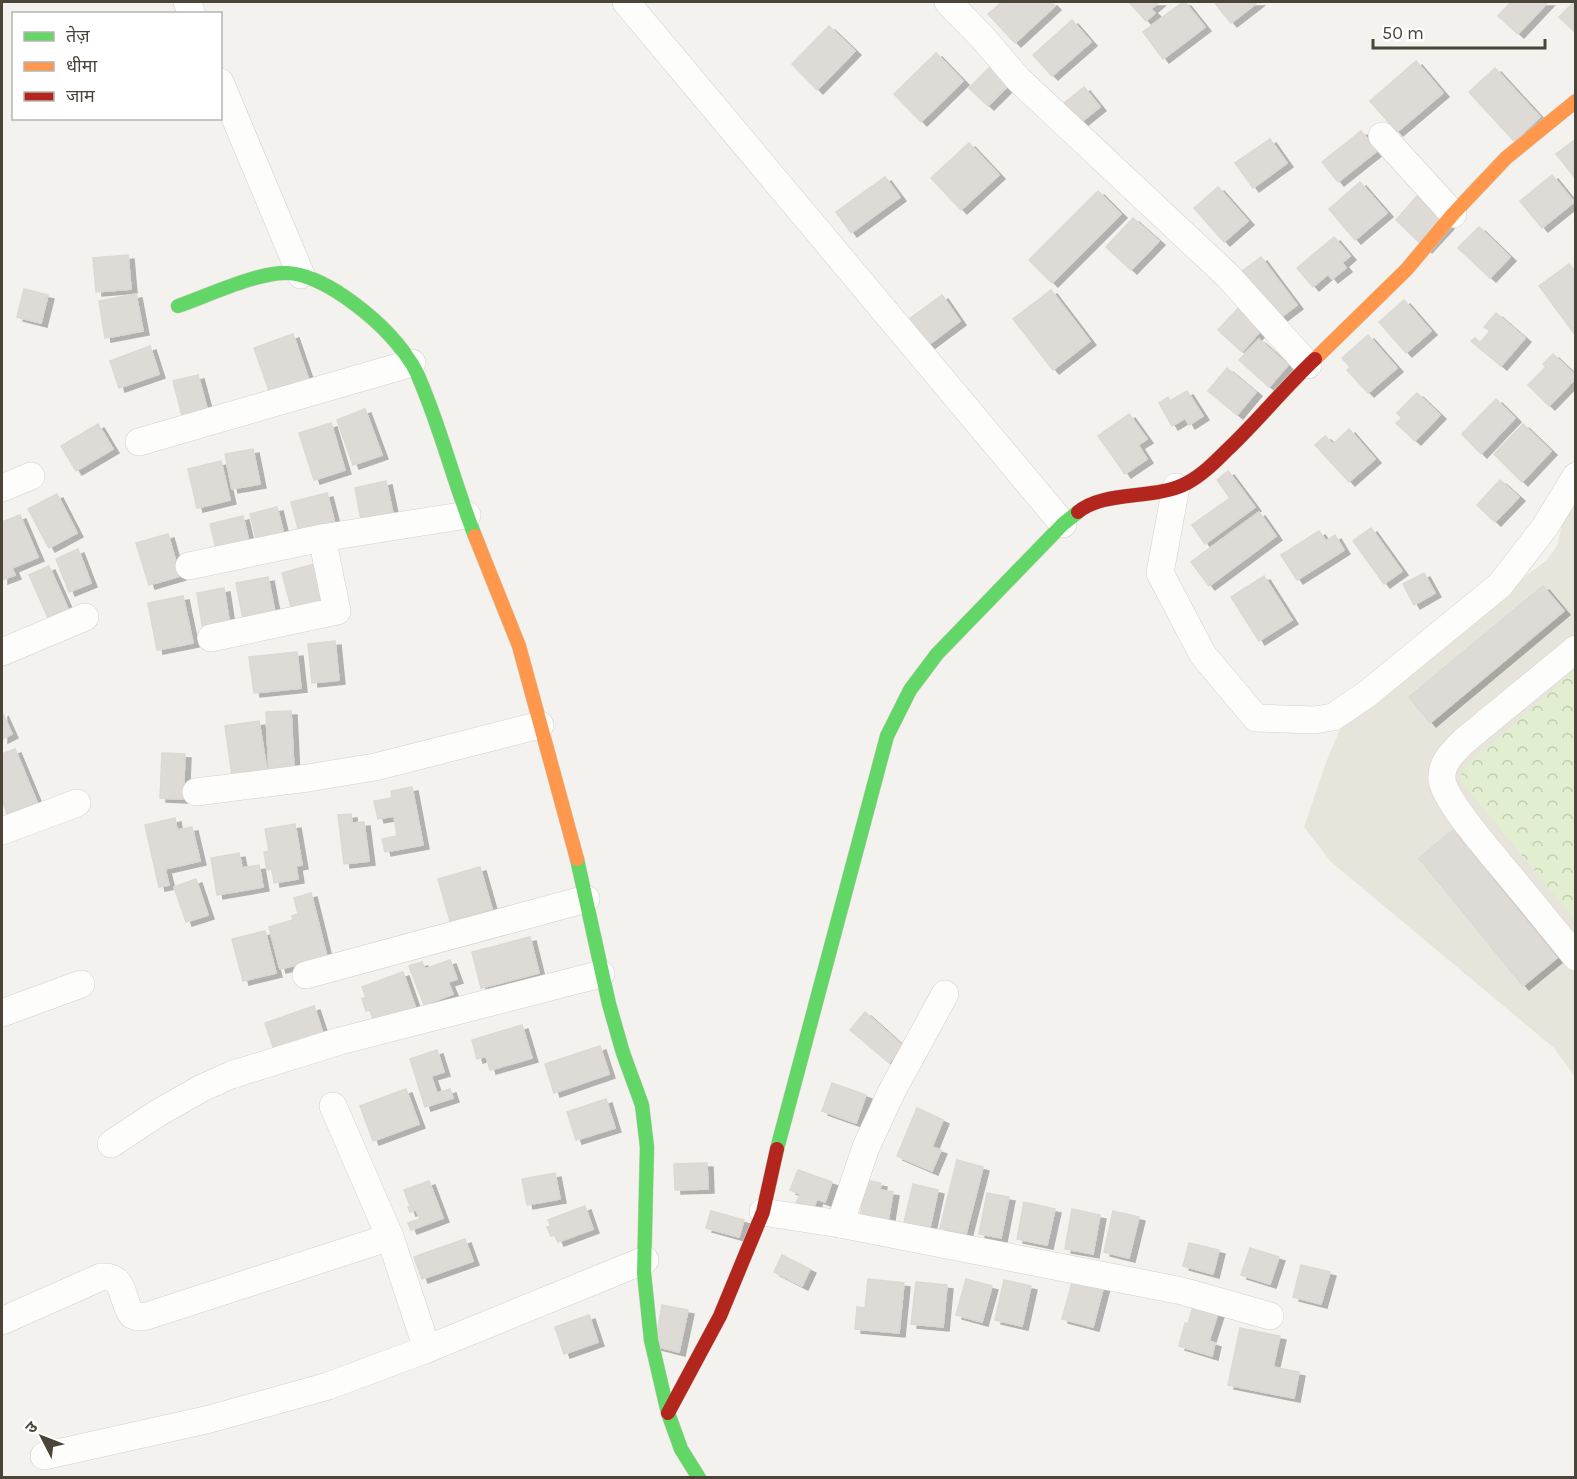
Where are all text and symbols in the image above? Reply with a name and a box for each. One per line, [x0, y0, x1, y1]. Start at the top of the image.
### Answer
legend [12, 12, 222, 120]
scale bar [1373, 12, 1546, 50]
text: 50 m [1382, 22, 1424, 44]
text: तेज़ [66, 25, 90, 47]
text: धीमा [66, 55, 97, 77]
text: जाम [66, 85, 96, 107]
north arrow [12, 1407, 72, 1467]
text: उ [21, 1417, 42, 1437]

